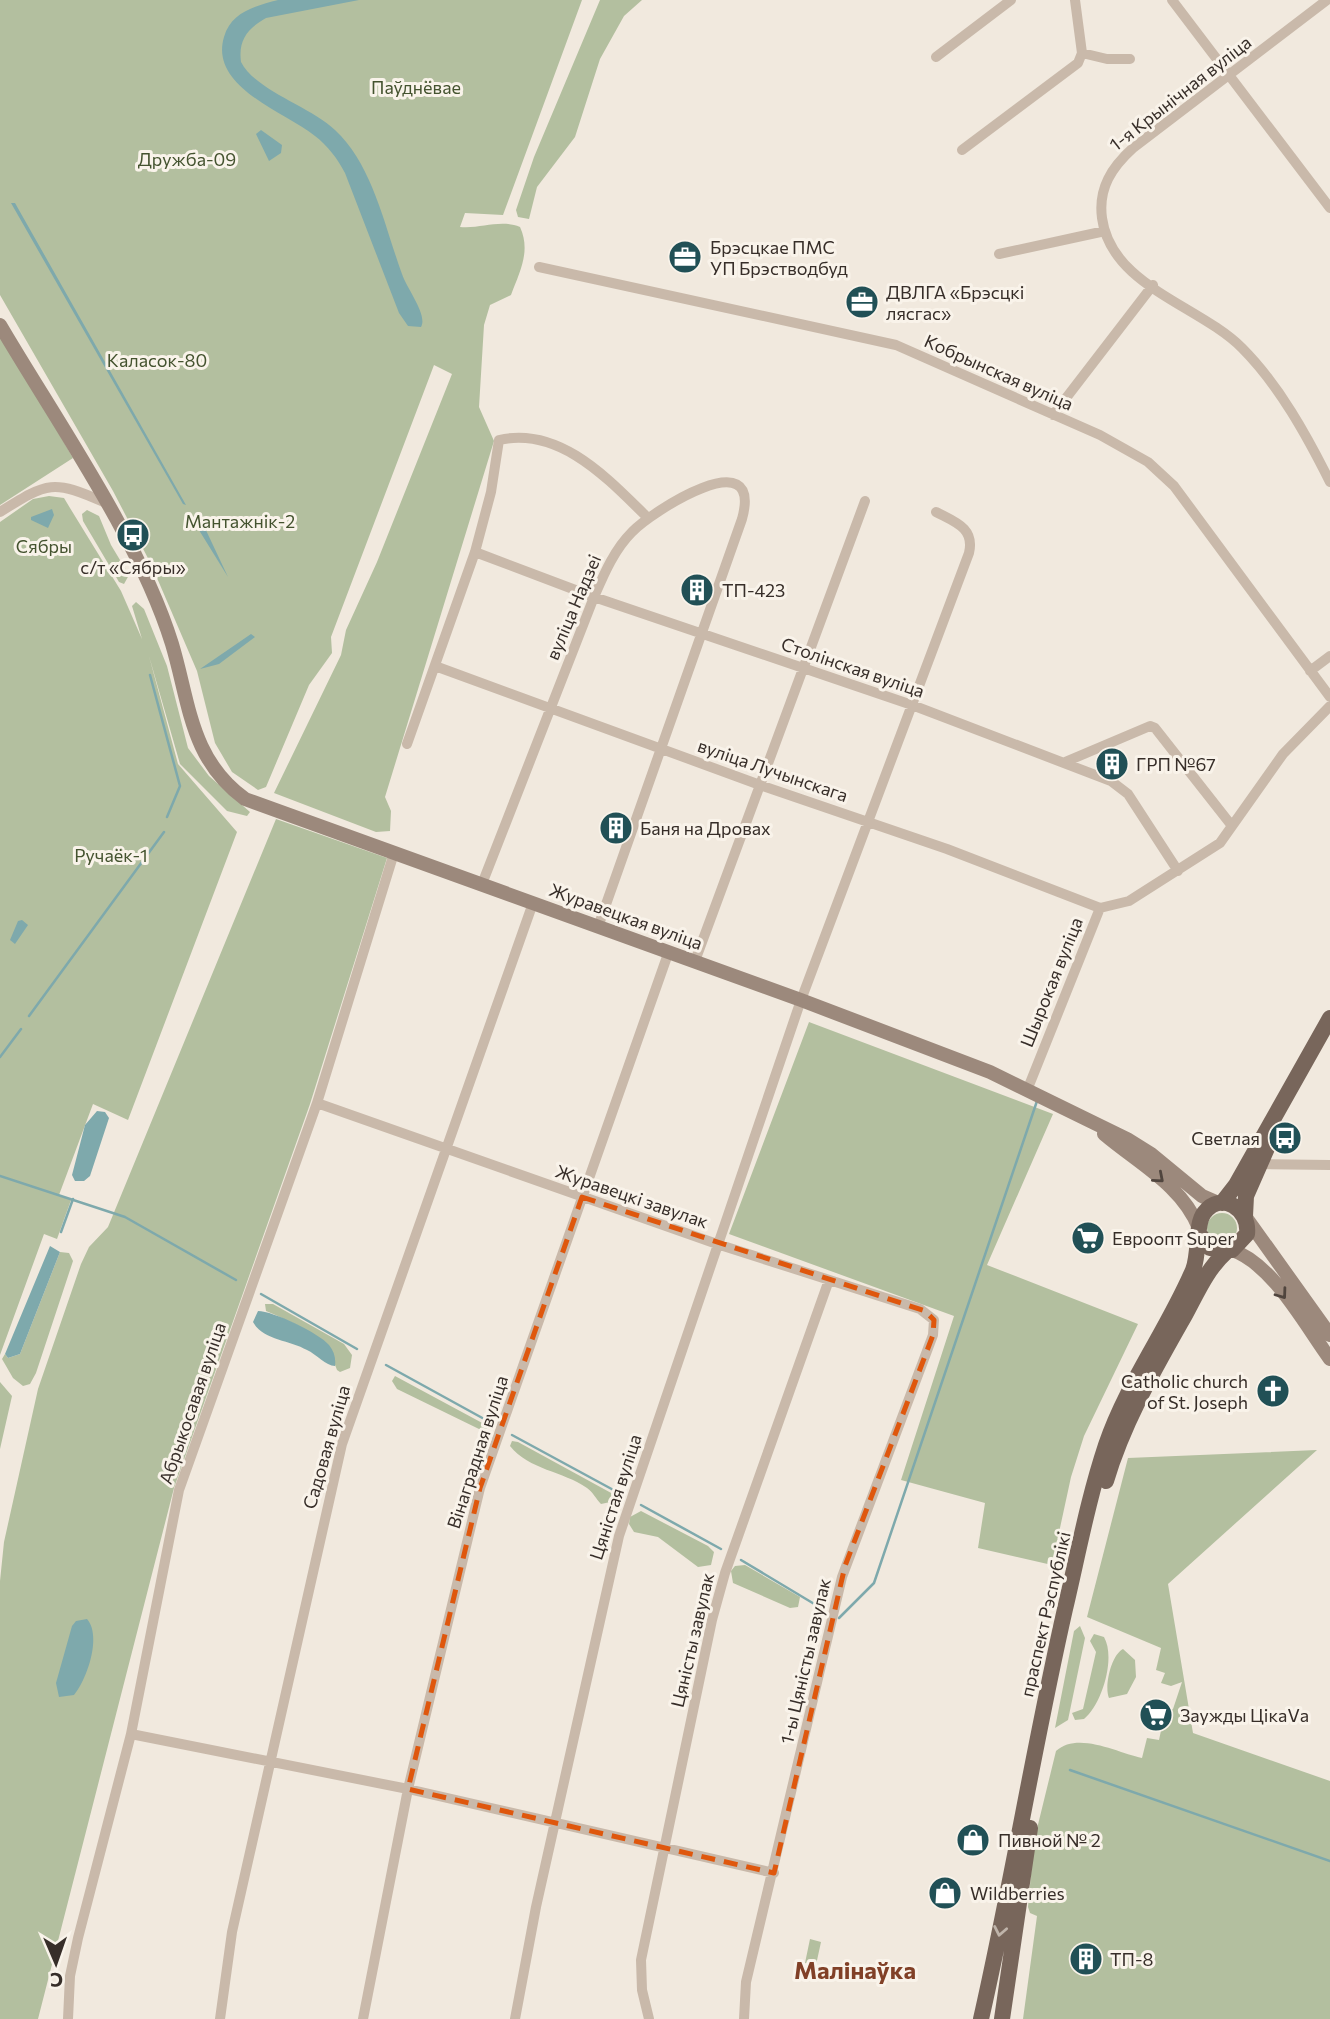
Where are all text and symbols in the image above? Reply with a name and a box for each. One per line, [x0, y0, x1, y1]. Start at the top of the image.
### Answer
street label: 1-я Крынічная вуліца [1105, 31, 1255, 155]
park label: Паўднёвае [371, 76, 461, 98]
park label: Дружба-09 [138, 148, 236, 170]
place label: Брэсцкае ПМС УП Брэстводбуд [710, 236, 848, 279]
office icon: Брэсцкае ПМС УП Брэстводбуд [666, 238, 704, 276]
place label: ДВЛГА «Брэсцкі лясгас» [886, 281, 1024, 324]
office icon: ДВЛГА «Брэсцкі лясгас» [843, 283, 881, 321]
street label: Кобрынская вуліца [921, 329, 1077, 415]
park label: Каласок-80 [107, 349, 207, 371]
park label: Мантажнік-2 [185, 510, 295, 532]
bus stop icon: с/т «Сябры» [114, 516, 152, 554]
park label: Сябры [16, 535, 72, 557]
street label: вуліца Надзеі [541, 551, 605, 663]
place label: с/т «Сябры» [80, 556, 186, 578]
building icon: ТП-423 [678, 571, 716, 609]
place label: ТП-423 [722, 579, 785, 601]
street label: Столінская вуліца [778, 632, 928, 702]
street label: вуліца Лучынскага [695, 734, 851, 806]
building icon: ГРП №67 [1093, 745, 1131, 783]
place label: ГРП №67 [1136, 753, 1216, 775]
building icon: Баня на Дровах [597, 809, 635, 847]
place label: Баня на Дровах [640, 817, 771, 839]
park label: Ручаёк-1 [74, 844, 148, 866]
street label: Журавецкая вуліца [546, 878, 706, 954]
street label: Шырокая вуліца [1015, 914, 1087, 1050]
bus stop icon: Светлая [1266, 1119, 1304, 1157]
place label: Светлая [1191, 1127, 1260, 1149]
street label: Журавецкі завулак [553, 1160, 712, 1233]
one-way arrow [1151, 1170, 1164, 1182]
supermarket icon: Евроопт Super [1069, 1219, 1107, 1257]
place label: Евроопт Super [1112, 1227, 1234, 1249]
one-way arrow [1274, 1286, 1286, 1299]
street label: Абрыкосавая вуліца [154, 1319, 230, 1487]
place label: Catholic church of St. Joseph [1121, 1370, 1248, 1413]
church icon: Catholic church of St. Joseph [1254, 1372, 1292, 1410]
street label: Вінаградная вуліца [442, 1373, 512, 1531]
street label: Садовая вуліца [298, 1383, 354, 1511]
street label: Цяністая вуліца [584, 1431, 646, 1563]
street label: праспект Рэспублікі [1015, 1529, 1075, 1699]
street label: Цяністы завулак [666, 1570, 718, 1710]
street label: 1-ы Цяністы завулак [775, 1576, 835, 1746]
supermarket icon: Заужды ЦікаVа [1137, 1696, 1175, 1734]
place label: Заужды ЦікаVа [1180, 1704, 1309, 1726]
shop icon: Пивной № 2 [954, 1821, 992, 1859]
place label: Пивной № 2 [998, 1829, 1101, 1851]
shop icon: Wildberries [926, 1874, 964, 1912]
place label: Wildberries [970, 1882, 1065, 1904]
one-way arrow [993, 1925, 1008, 1937]
north arrow [21, 1928, 91, 1998]
building icon: ТП-8 [1067, 1940, 1105, 1978]
place label: ТП-8 [1110, 1948, 1154, 1970]
district label: Малінаўка [794, 1955, 916, 1984]
text: С [50, 1969, 64, 1992]

